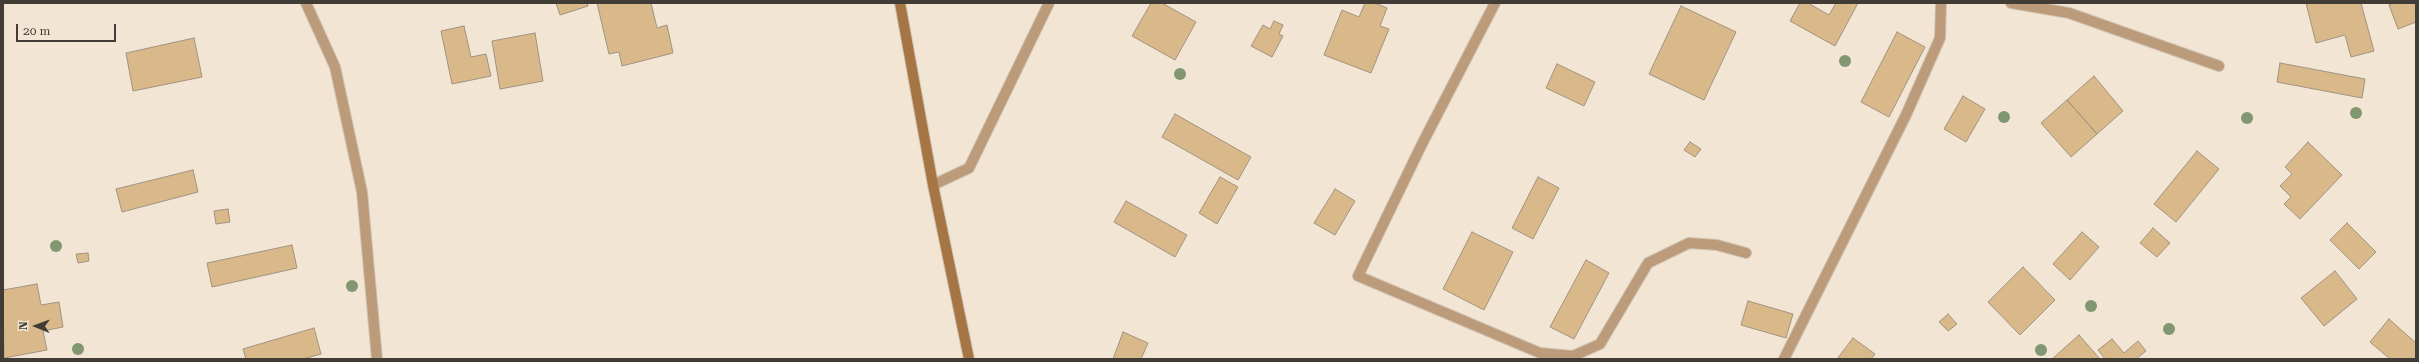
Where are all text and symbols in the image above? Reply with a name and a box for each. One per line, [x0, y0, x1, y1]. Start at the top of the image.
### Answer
scale bar [18, 16, 118, 42]
text: 20 m [23, 24, 50, 38]
north arrow [16, 306, 56, 346]
text: N [17, 321, 30, 330]

